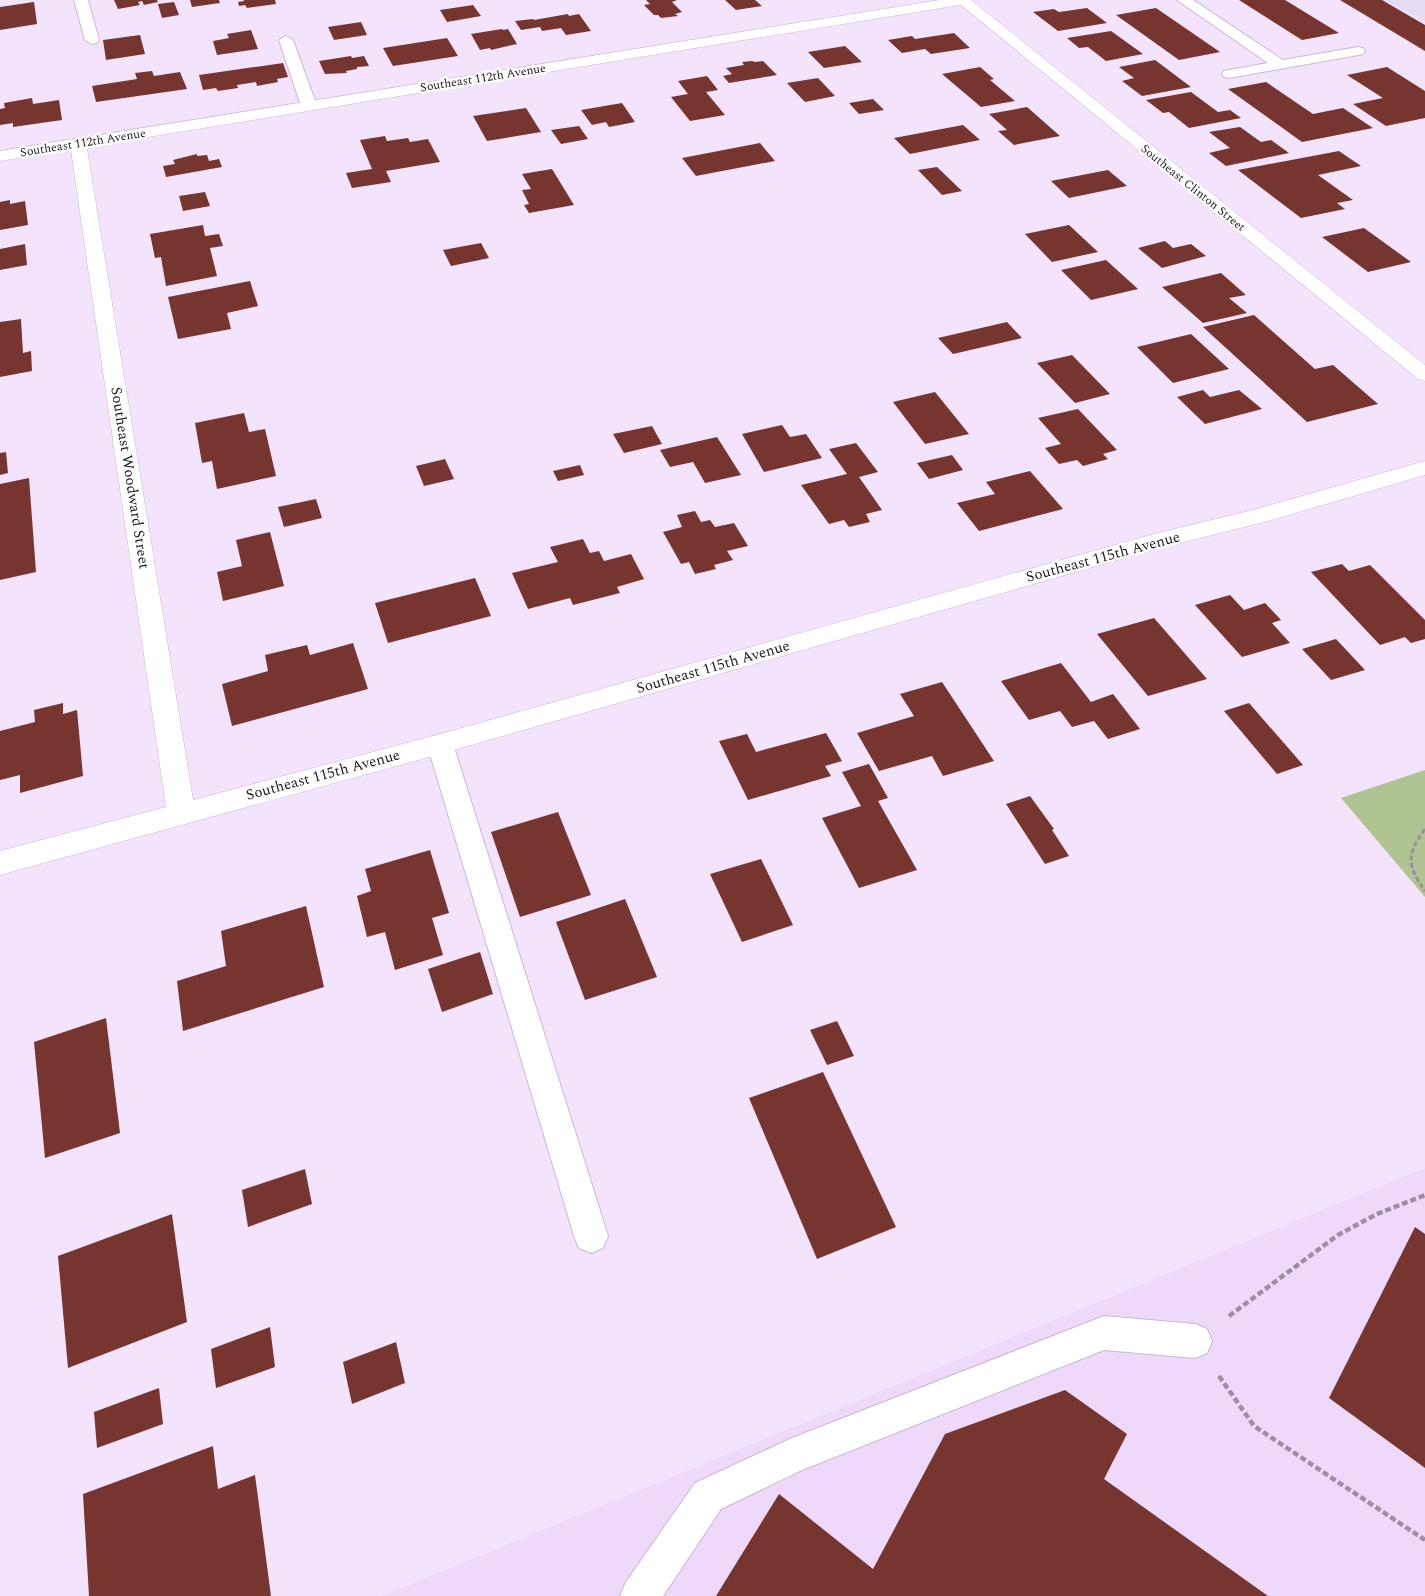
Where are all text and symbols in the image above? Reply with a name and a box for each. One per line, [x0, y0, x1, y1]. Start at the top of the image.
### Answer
street label: Southeast 112th Avenue [419, 59, 547, 97]
street label: Southeast 112th Avenue [19, 124, 147, 162]
street label: Southeast Clinton Street [1136, 140, 1250, 236]
street label: Southeast Woodward Street [104, 385, 156, 571]
street label: Southeast 115th Avenue [1023, 525, 1183, 589]
street label: Southeast 115th Avenue [634, 634, 792, 700]
street label: Southeast 115th Avenue [243, 743, 403, 807]

